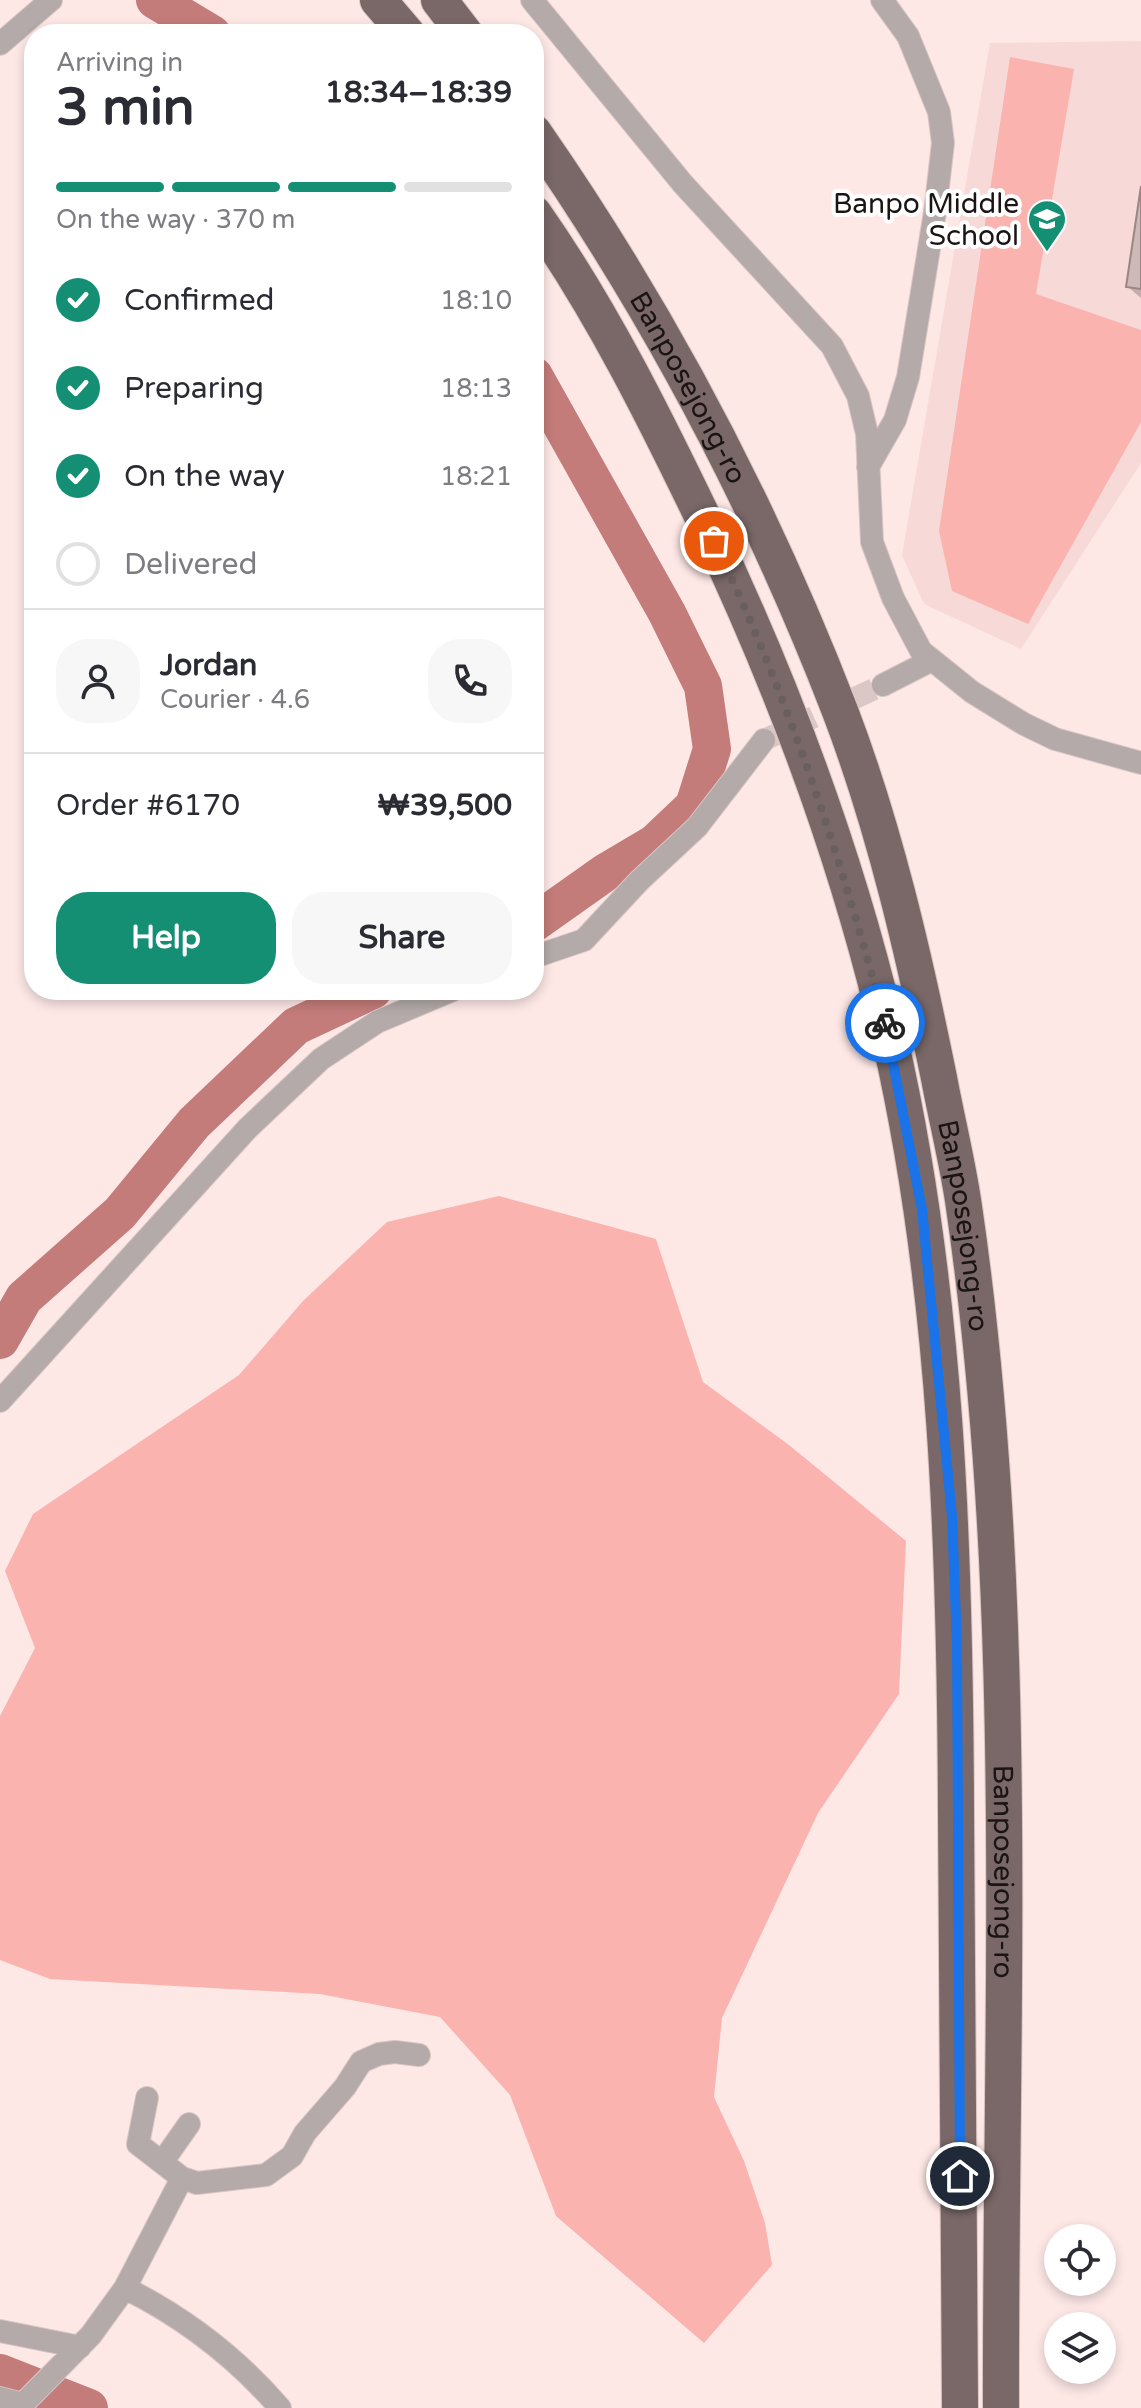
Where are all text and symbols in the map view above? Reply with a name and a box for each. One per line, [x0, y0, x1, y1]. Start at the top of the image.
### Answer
text: Arriving in [56, 47, 183, 78]
text: 18:34–18:39 [325, 74, 512, 111]
text: 3 min [56, 76, 195, 139]
place label: Banpo Middle School [833, 187, 1019, 253]
school or university icon: Banpo Middle School [1026, 198, 1068, 253]
text: On the way · 370 m [56, 204, 295, 235]
icon: check [56, 278, 100, 322]
text: Confirmed [124, 282, 275, 319]
text: 18:10 [440, 285, 512, 316]
street label: Banposejong-ro [622, 285, 754, 490]
icon: check [56, 366, 100, 410]
text: Preparing [124, 370, 264, 407]
text: 18:13 [440, 373, 512, 404]
icon: check [56, 454, 100, 498]
text: On the way [124, 458, 285, 495]
text: 18:21 [440, 461, 512, 492]
pin [680, 507, 748, 575]
icon: bag [692, 519, 736, 563]
text: Delivered [124, 546, 258, 583]
button: person [56, 639, 140, 723]
button: phone [428, 639, 512, 723]
text: Jordan [160, 647, 257, 684]
text: Courier · 4.6 [160, 684, 310, 715]
text: Order #6170 [56, 787, 240, 824]
text: ₩39,500 [378, 787, 512, 824]
button: Help [56, 892, 276, 984]
button: Share [292, 892, 512, 984]
courier [845, 983, 925, 1063]
icon: bike [863, 1001, 907, 1045]
street label: Banposejong-ro [930, 1117, 996, 1333]
street label: Banposejong-ro [985, 1765, 1020, 1979]
pin [926, 2142, 994, 2210]
icon: home [938, 2154, 982, 2198]
map controls [1044, 2224, 1116, 2384]
button: locate [1044, 2224, 1116, 2296]
button: layers [1044, 2312, 1116, 2384]

